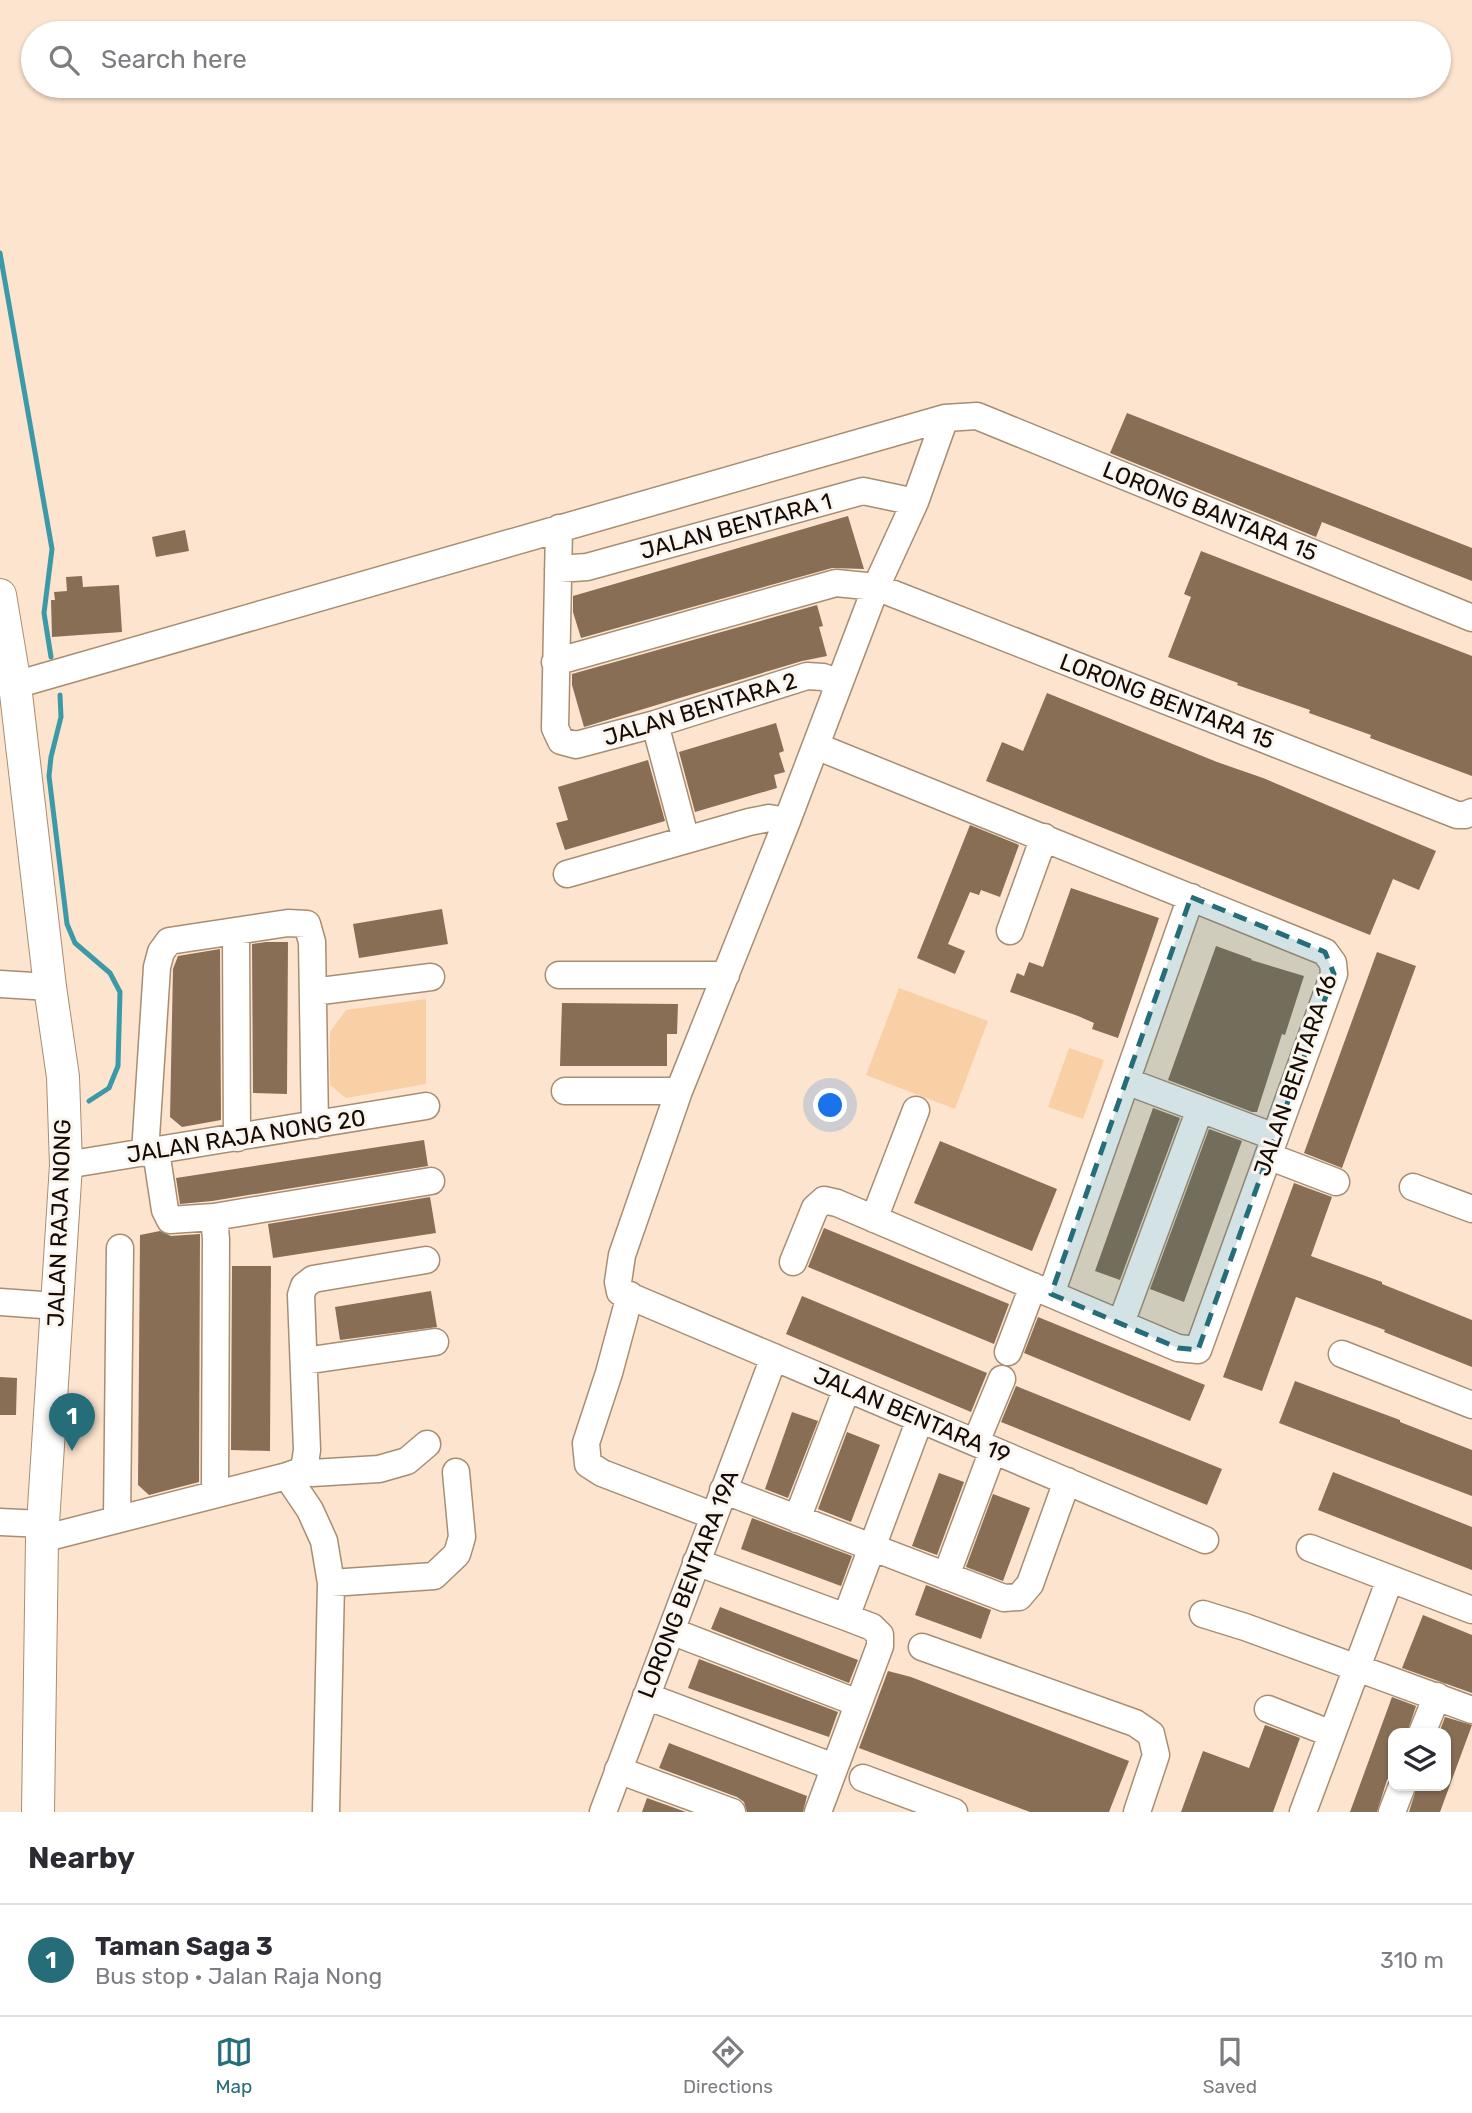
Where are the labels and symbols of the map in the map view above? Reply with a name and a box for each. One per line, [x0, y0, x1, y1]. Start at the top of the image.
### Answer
street label: LORONG BANTARA 15 [1099, 455, 1321, 567]
street label: JALAN BENTARA 1 [637, 487, 835, 565]
street label: LORONG BENTARA 15 [1056, 647, 1278, 755]
street label: JALAN BENTARA 2 [600, 666, 800, 752]
street label: JALAN BENTARA 16 [1247, 971, 1343, 1179]
your location [813, 1088, 847, 1122]
street label: JALAN RAJA NONG 20 [125, 1103, 367, 1169]
street label: JALAN RAJA NONG [41, 1119, 77, 1327]
street label: JALAN BENTARA 19 [809, 1361, 1015, 1469]
pin: 1 [49, 1393, 95, 1451]
street label: LORONG BENTARA 19A [632, 1466, 744, 1702]

